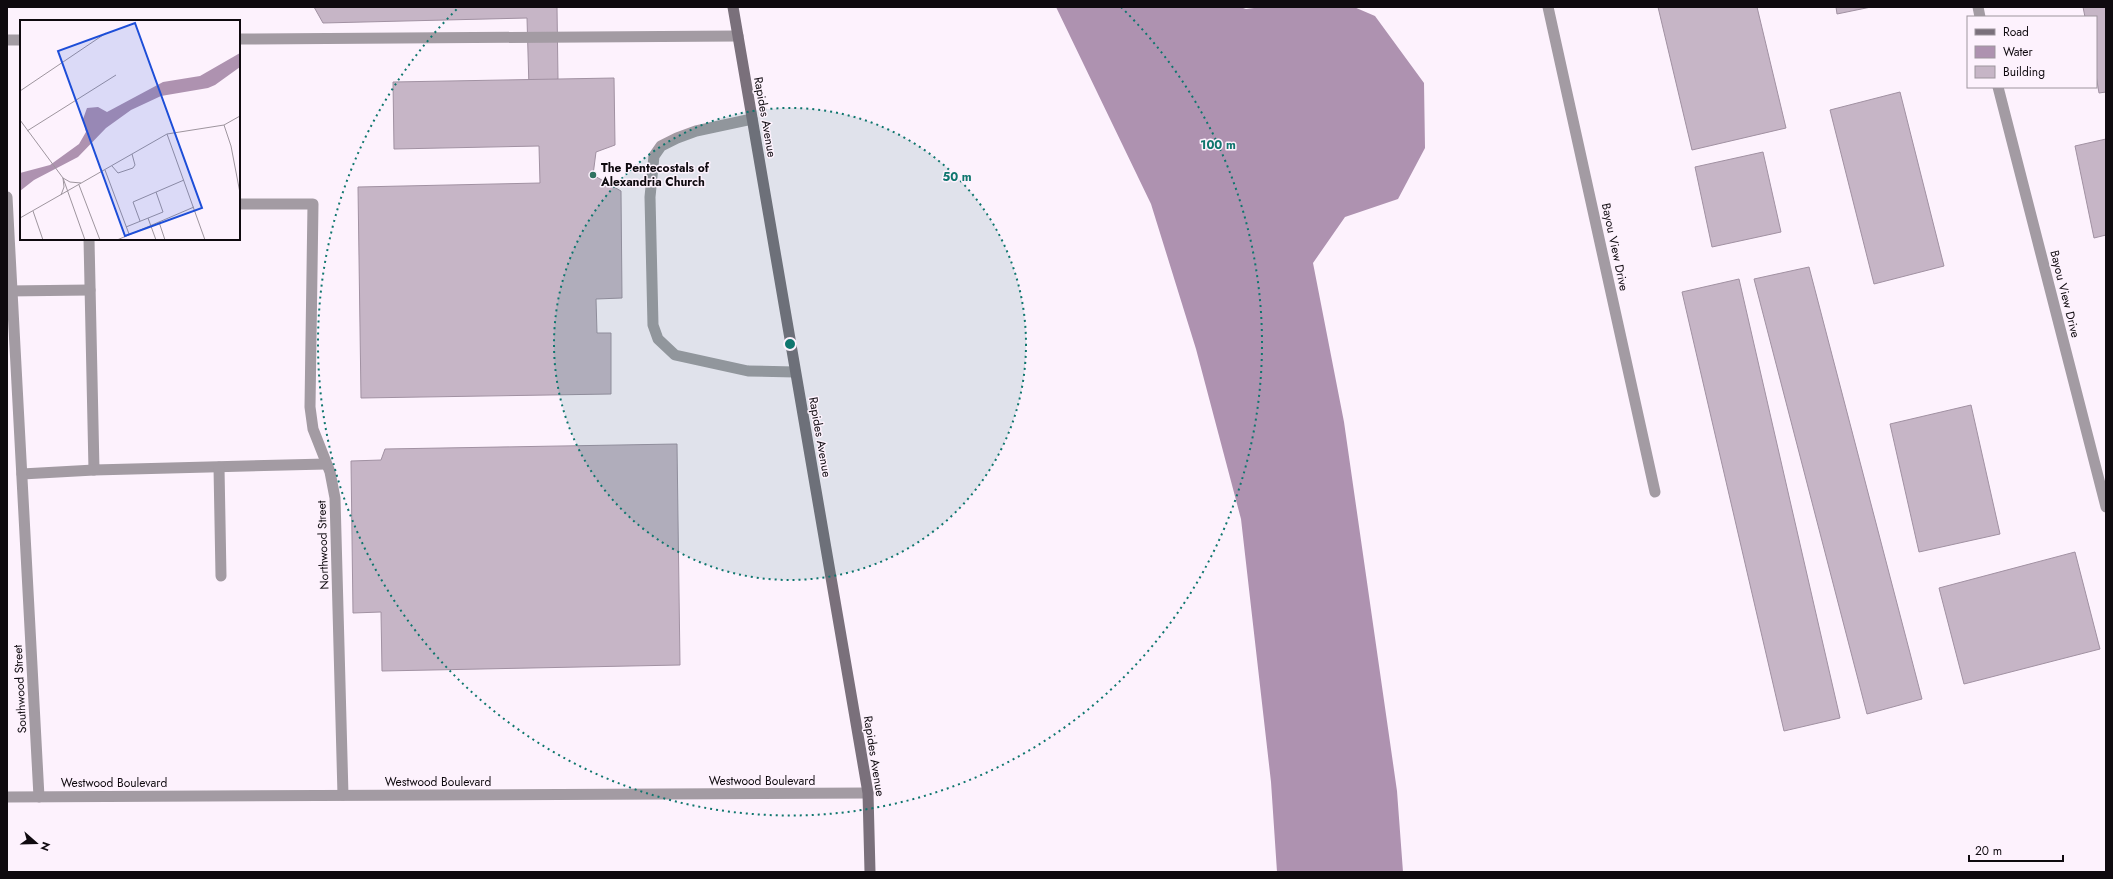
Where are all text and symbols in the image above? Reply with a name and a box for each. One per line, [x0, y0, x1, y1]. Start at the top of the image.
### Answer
legend [1967, 16, 2097, 88]
inset map [20, 20, 240, 240]
text: Road [2003, 23, 2029, 41]
text: Water [2003, 43, 2034, 61]
text: Building [2003, 63, 2045, 81]
street label: Rapides Avenue [749, 75, 781, 159]
text: 100 m [1200, 136, 1236, 154]
place label: The Pentecostals of Alexandria Church [600, 159, 710, 191]
text: 50 m [942, 168, 972, 186]
marker: The Pentecostals of Alexandria Church [588, 170, 598, 180]
street label: Bayou View Drive [1597, 201, 1633, 293]
street label: Bayou View Drive [2045, 248, 2085, 340]
centre of rings [783, 337, 797, 351]
street label: Rapides Avenue [804, 395, 836, 479]
street label: Northwood Street [312, 500, 334, 590]
street label: Southwood Street [9, 644, 31, 734]
street label: Rapides Avenue [859, 714, 889, 798]
street label: Westwood Boulevard [709, 772, 815, 790]
street label: Westwood Boulevard [385, 773, 491, 791]
street label: Westwood Boulevard [61, 774, 167, 792]
north arrow [16, 823, 56, 863]
scale bar [1969, 837, 2063, 863]
text: N [36, 840, 54, 853]
text: 20 m [1975, 842, 2002, 860]

